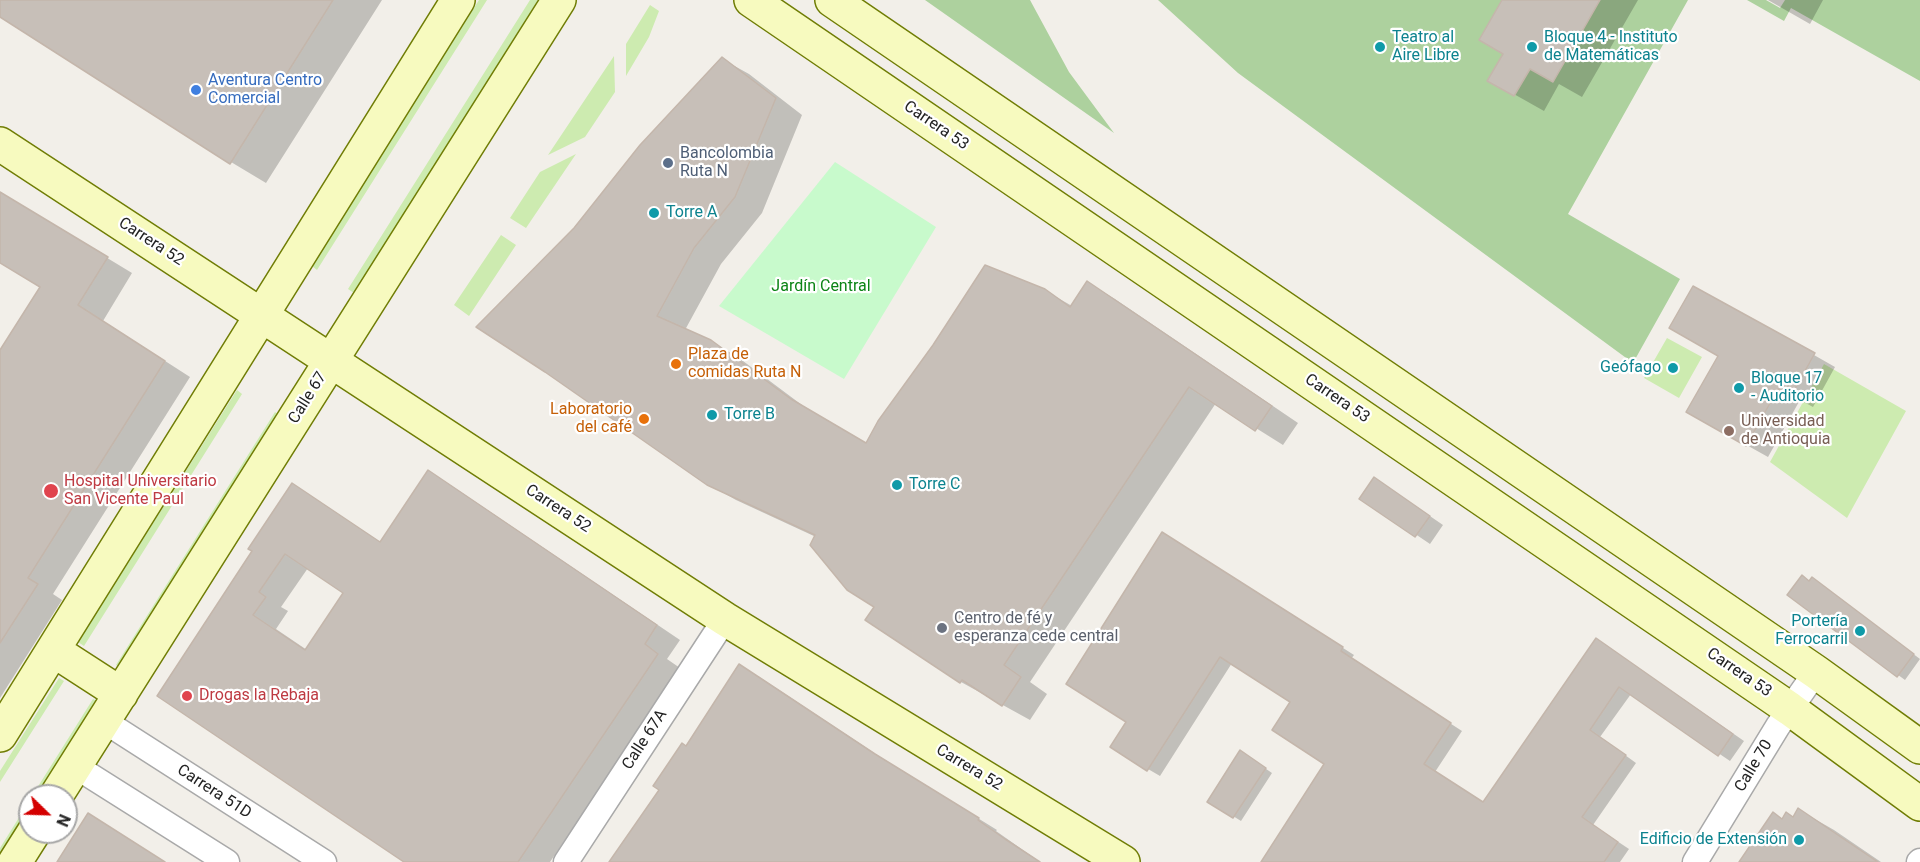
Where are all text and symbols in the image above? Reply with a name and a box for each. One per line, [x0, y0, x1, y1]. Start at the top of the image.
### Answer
place label: Teatro al Aire Libre [1392, 28, 1459, 66]
place label: Bloque 4 - Instituto de Matemáticas [1544, 28, 1678, 66]
marker: Teatro al Aire Libre [1373, 40, 1387, 54]
marker: Bloque 4 - Instituto de Matemáticas [1525, 40, 1539, 54]
place label: Aventura Centro Comercial [208, 71, 322, 109]
marker: Aventura Centro Comercial [189, 83, 203, 97]
street label: Carrera 53 [900, 97, 972, 155]
place label: Bancolombia Ruta N [680, 144, 774, 182]
marker: Bancolombia Ruta N [661, 156, 675, 170]
place label: Torre A [666, 203, 717, 223]
marker: Torre A [647, 206, 661, 220]
street label: Carrera 52 [115, 214, 187, 270]
park label: Jardín Central [771, 277, 871, 297]
place label: Plaza de comidas Ruta N [688, 345, 801, 383]
marker: Plaza de comidas Ruta N [669, 357, 683, 371]
place label: Geófago [1600, 358, 1661, 378]
marker: Geófago [1666, 361, 1680, 375]
street label: Calle 67 [285, 369, 331, 427]
place label: Bloque 17 - Auditorio [1751, 369, 1824, 407]
street label: Carrera 53 [1301, 370, 1373, 428]
marker: Bloque 17 - Auditorio [1732, 381, 1746, 395]
place label: Laboratorio del café [550, 400, 632, 438]
place label: Torre B [724, 405, 775, 425]
marker: Torre B [705, 408, 719, 422]
marker: Laboratorio del café [637, 412, 651, 426]
place label: Universidad de Antioquia [1741, 412, 1831, 450]
marker: Universidad de Antioquia [1722, 424, 1736, 438]
place label: Hospital Universitario San Vicente Paul [64, 472, 217, 510]
place label: Torre C [909, 475, 960, 495]
marker: Torre C [890, 478, 904, 492]
street label: Carrera 52 [522, 481, 594, 537]
marker: Hospital Universitario San Vicente Paul [42, 482, 60, 500]
place label: Centro de fé y esperanza cede central [954, 609, 1118, 647]
place label: Portería Ferrocarril [1775, 612, 1848, 650]
marker: Centro de fé y esperanza cede central [935, 621, 949, 635]
marker: Portería Ferrocarril [1853, 624, 1867, 638]
street label: Carrera 53 [1703, 644, 1775, 702]
place label: Drogas la Rebaja [199, 686, 319, 706]
marker: Drogas la Rebaja [180, 689, 194, 703]
street label: Calle 67A [618, 706, 672, 774]
street label: Calle 70 [1731, 736, 1777, 796]
street label: Carrera 52 [932, 741, 1006, 795]
street label: Carrera 51D [173, 761, 255, 823]
north arrow [18, 784, 78, 844]
text: N [52, 812, 74, 829]
place label: Edificio de Extensión [1640, 830, 1787, 850]
marker: Edificio de Extensión [1792, 833, 1806, 847]

